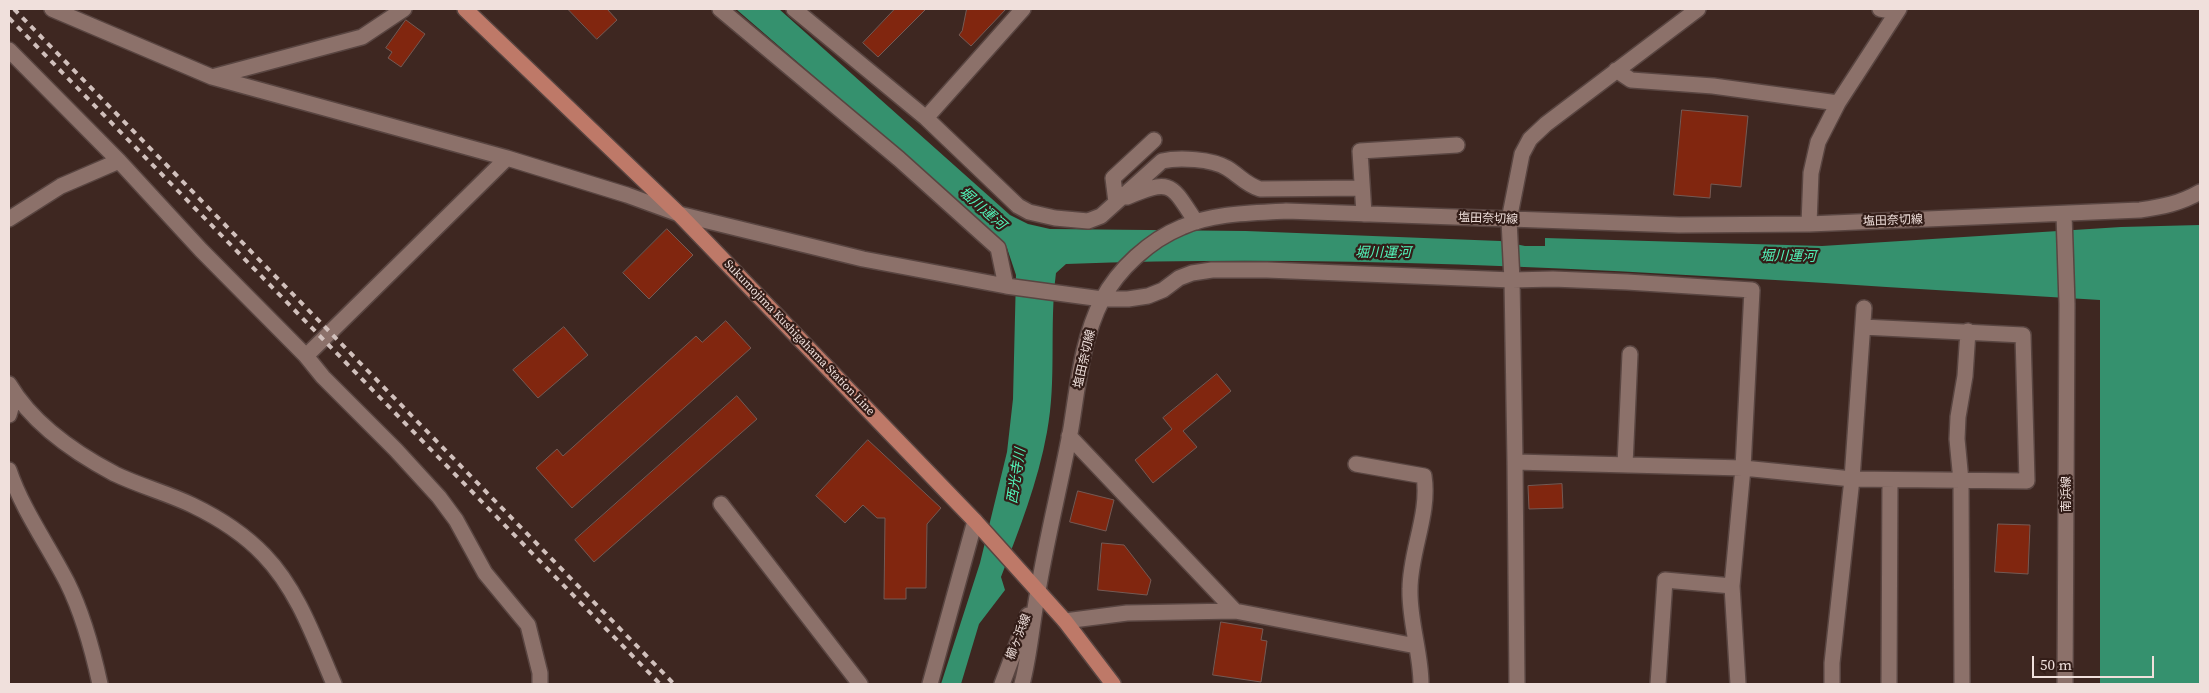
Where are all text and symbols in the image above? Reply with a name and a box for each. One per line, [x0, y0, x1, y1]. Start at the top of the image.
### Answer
water label: 堀川運河 [955, 184, 1009, 234]
street label: 塩田奈切線 [1458, 211, 1518, 227]
street label: 塩田奈切線 [1863, 213, 1923, 229]
water label: 堀川運河 [1355, 245, 1411, 261]
water label: 堀川運河 [1760, 248, 1816, 266]
street label: Sukumojima Kushigahama Station Line [721, 257, 877, 419]
street label: 塩田奈切線 [1071, 328, 1099, 390]
water label: 西光寺川 [1004, 447, 1030, 505]
street label: 南浜線 [2060, 476, 2074, 512]
street label: 櫛ヶ浜線 [1004, 612, 1034, 662]
scale bar [2034, 646, 2156, 678]
text: 50 m [2040, 654, 2072, 675]

